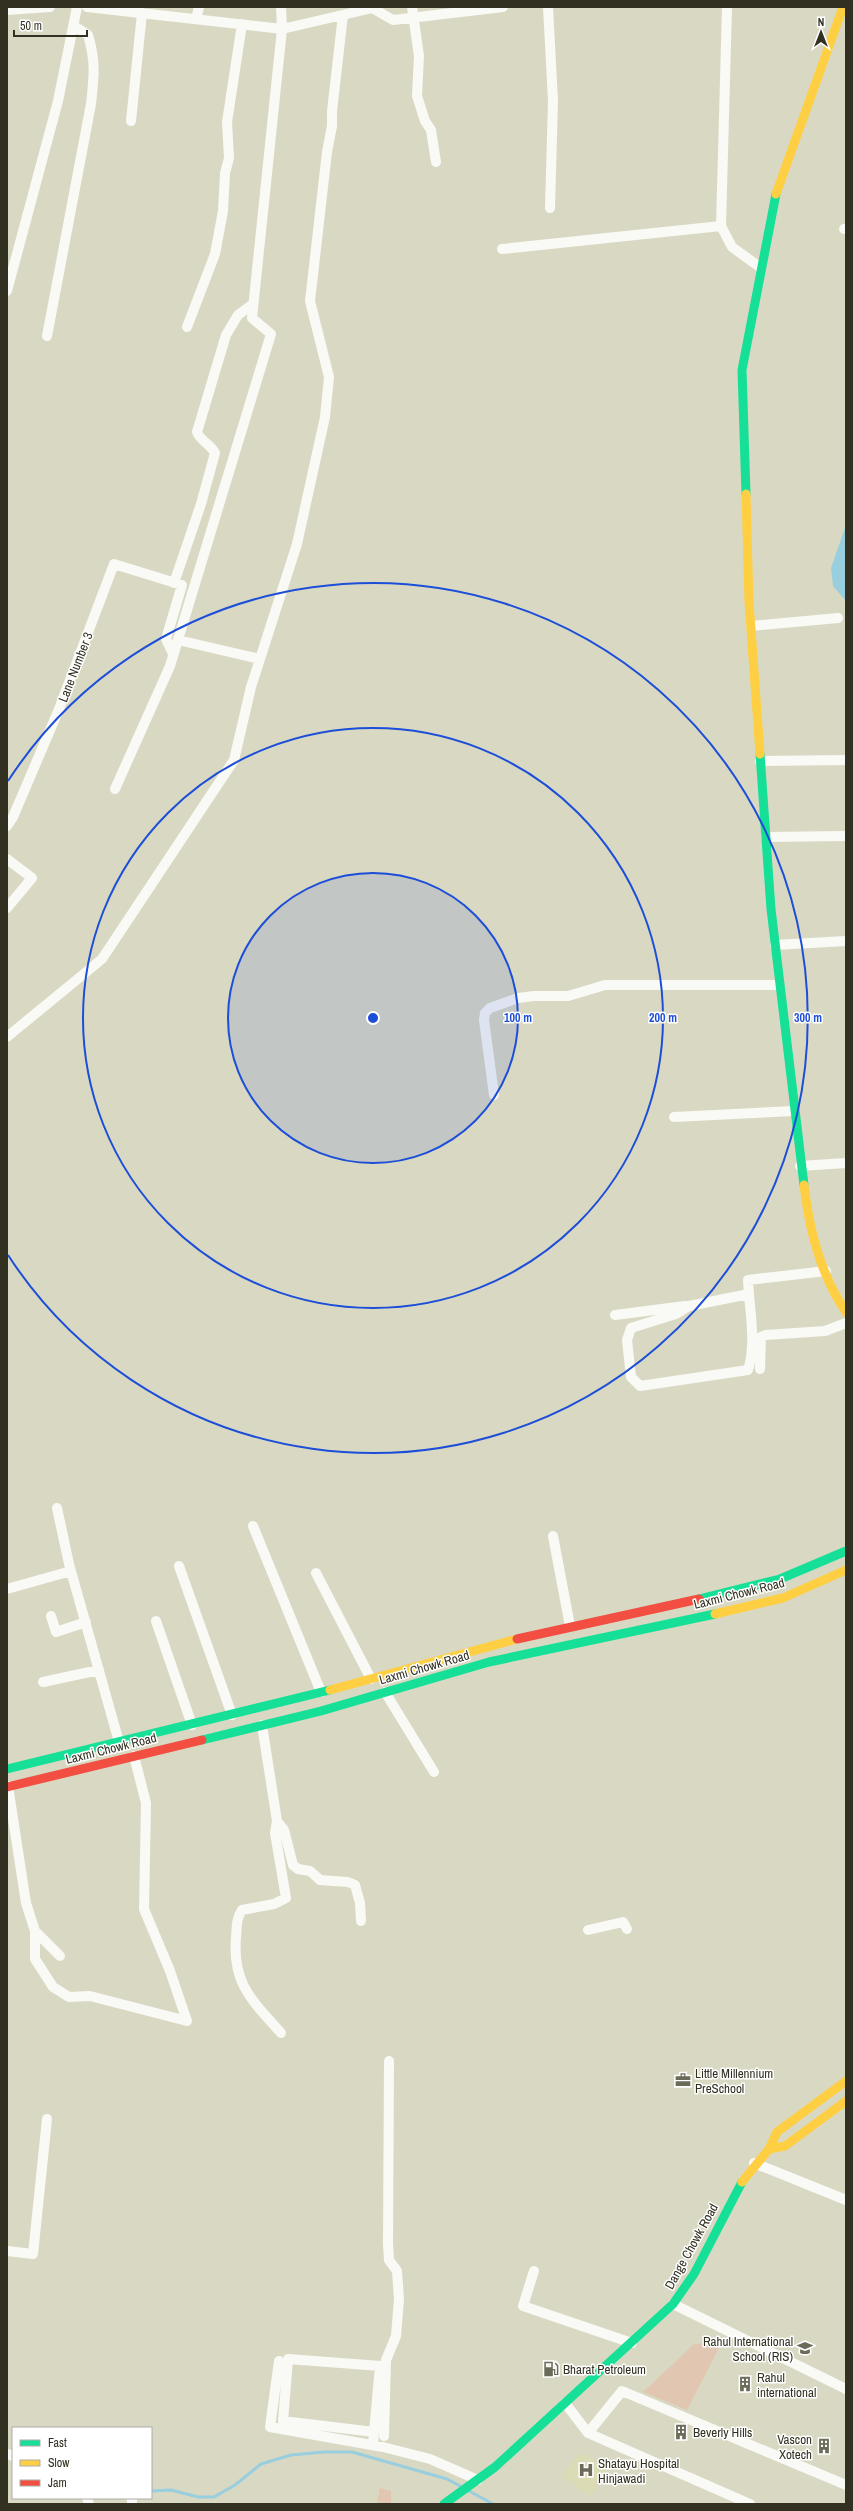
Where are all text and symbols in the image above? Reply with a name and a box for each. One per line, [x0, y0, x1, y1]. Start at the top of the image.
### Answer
scale bar [14, 12, 87, 38]
north arrow [801, 12, 841, 52]
text: N [818, 15, 824, 29]
text: 50 m [20, 18, 42, 34]
street label: Lane Number 3 [54, 630, 97, 705]
text: 100 m [504, 1010, 532, 1026]
text: 200 m [649, 1010, 677, 1026]
text: 300 m [794, 1010, 822, 1026]
centre of rings [366, 1011, 380, 1025]
street label: Laxmi Chowk Road [692, 1574, 786, 1613]
street label: Laxmi Chowk Road [377, 1646, 471, 1688]
street label: Laxmi Chowk Road [64, 1729, 158, 1768]
place label: Little Millennium PreSchool [695, 2065, 773, 2097]
office icon: Little Millennium PreSchool [674, 2071, 692, 2089]
street label: Dange Chowk Road [661, 2200, 722, 2292]
place label: Rahul International School (RIS) [703, 2333, 793, 2365]
school or university icon: Rahul International School (RIS) [796, 2339, 814, 2357]
fuel station icon: Bharat Petroleum [542, 2360, 560, 2378]
place label: Bharat Petroleum [563, 2361, 646, 2378]
place label: Rahul international [757, 2369, 816, 2401]
building icon: Rahul international [736, 2375, 754, 2393]
building icon: Beverly Hills [672, 2423, 690, 2441]
place label: Beverly Hills [693, 2424, 752, 2441]
legend [12, 2427, 152, 2499]
place label: Vascon Xotech [777, 2431, 812, 2463]
text: Fast [48, 2435, 67, 2451]
building icon: Vascon Xotech [815, 2437, 833, 2455]
text: Slow [48, 2455, 70, 2471]
place label: Shatayu Hospital Hinjawadi [598, 2455, 679, 2487]
hospital icon: Shatayu Hospital Hinjawadi [577, 2461, 595, 2479]
text: Jam [48, 2475, 67, 2491]

